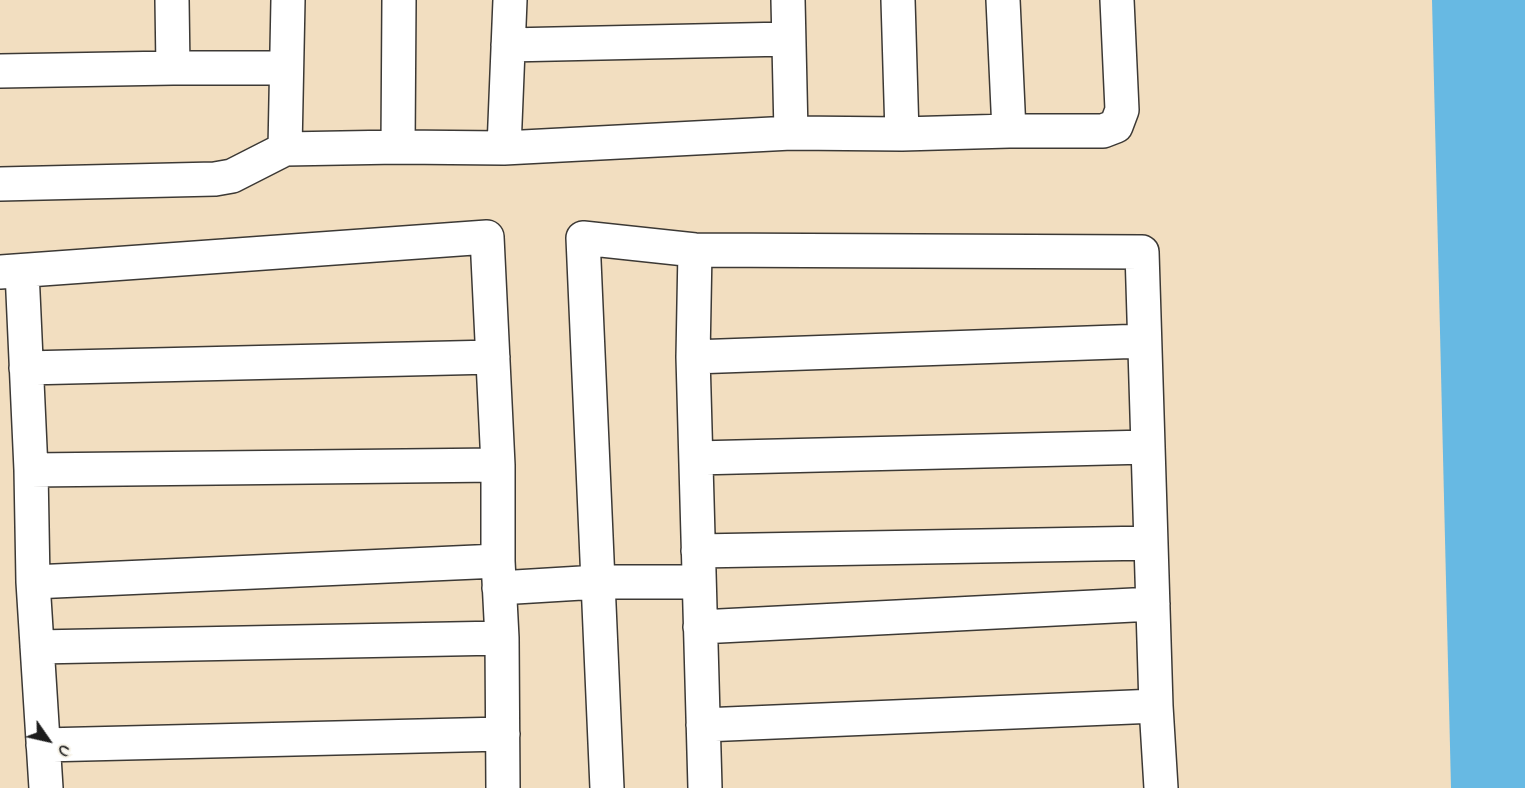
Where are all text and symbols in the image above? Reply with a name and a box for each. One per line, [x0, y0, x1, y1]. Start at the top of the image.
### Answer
north arrow [18, 710, 78, 770]
text: U [52, 740, 75, 761]

